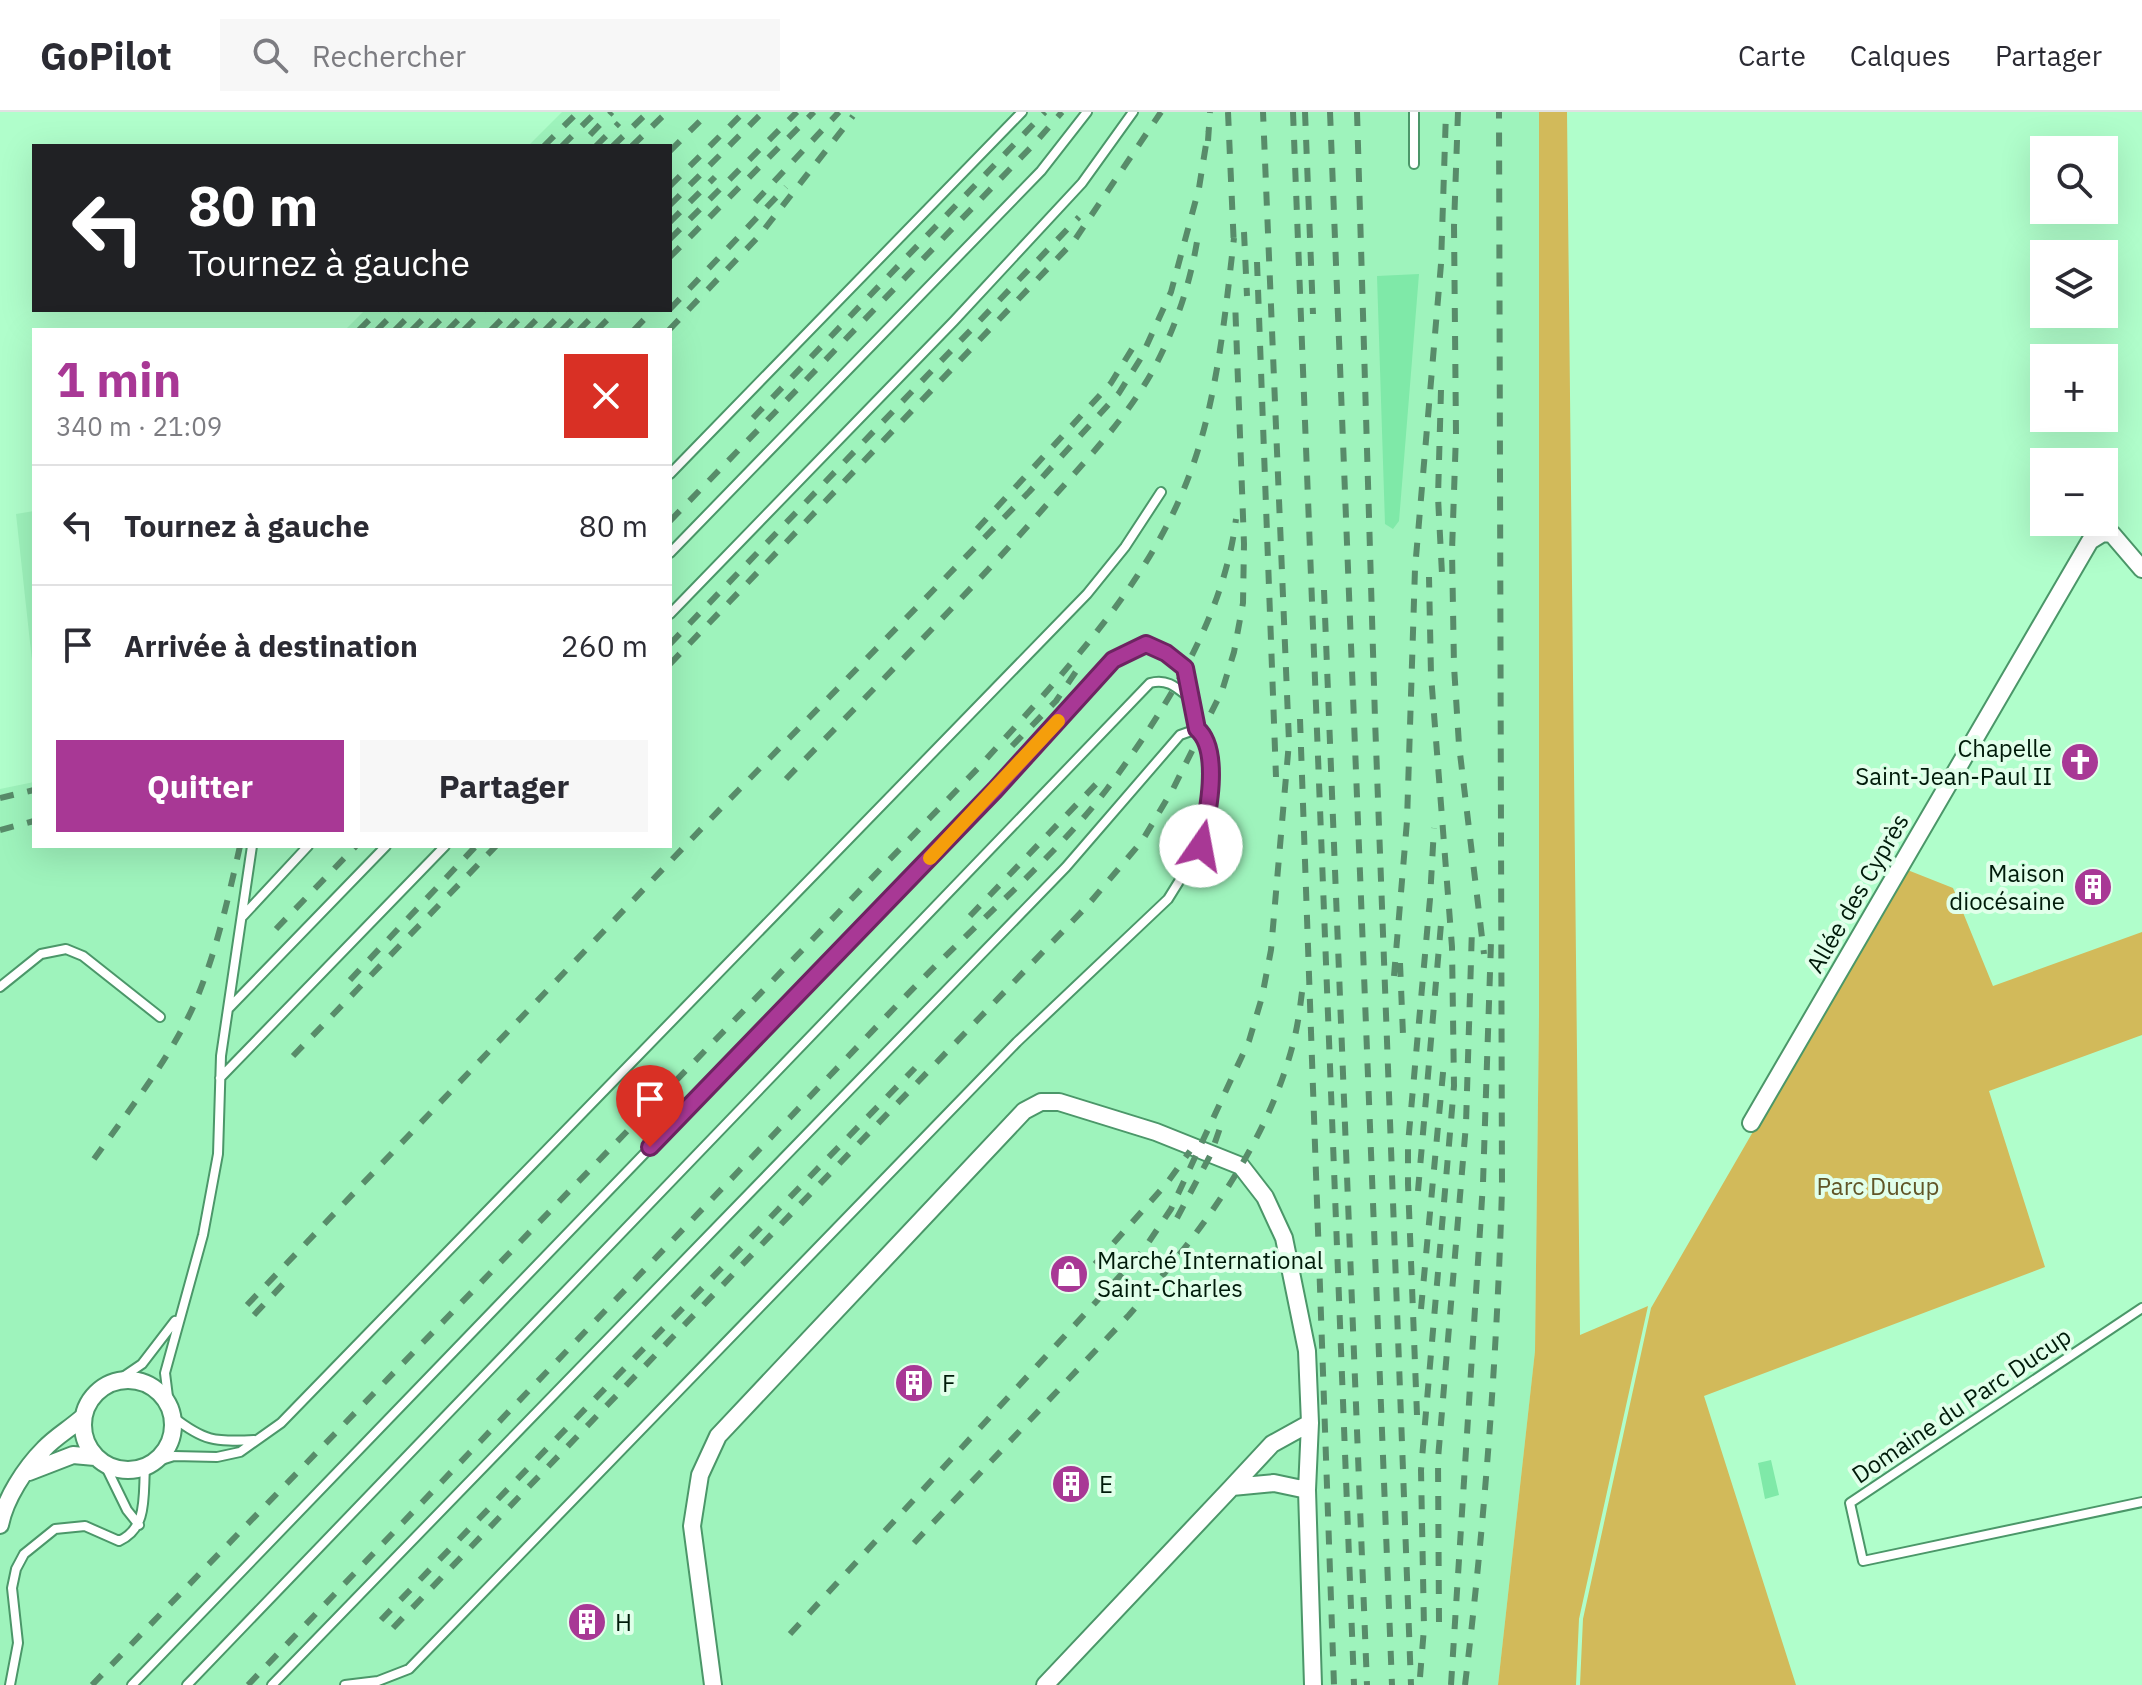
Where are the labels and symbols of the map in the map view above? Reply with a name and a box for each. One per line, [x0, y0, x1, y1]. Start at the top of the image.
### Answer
place label: Chapelle Saint-Jean-Paul II [1855, 732, 2052, 792]
church icon: Chapelle Saint-Jean-Paul II [2059, 741, 2101, 783]
position arrow [1159, 804, 1243, 888]
street label: Allée des Cyprès [1798, 807, 1916, 979]
place label: Maison diocésaine [1949, 857, 2065, 917]
building icon: Maison diocésaine [2072, 866, 2114, 908]
pin [616, 1065, 684, 1147]
park label: Parc Ducup [1817, 1170, 1939, 1202]
place label: Marché International Saint-Charles [1097, 1244, 1323, 1304]
shop icon: Marché International Saint-Charles [1048, 1253, 1090, 1295]
street label: Domaine du Parc Ducup [1845, 1320, 2077, 1490]
building icon: F [893, 1362, 935, 1404]
place label: F [942, 1367, 955, 1399]
building icon: E [1050, 1463, 1092, 1505]
place label: E [1099, 1468, 1113, 1500]
building icon: H [566, 1601, 608, 1643]
place label: H [615, 1606, 632, 1638]

